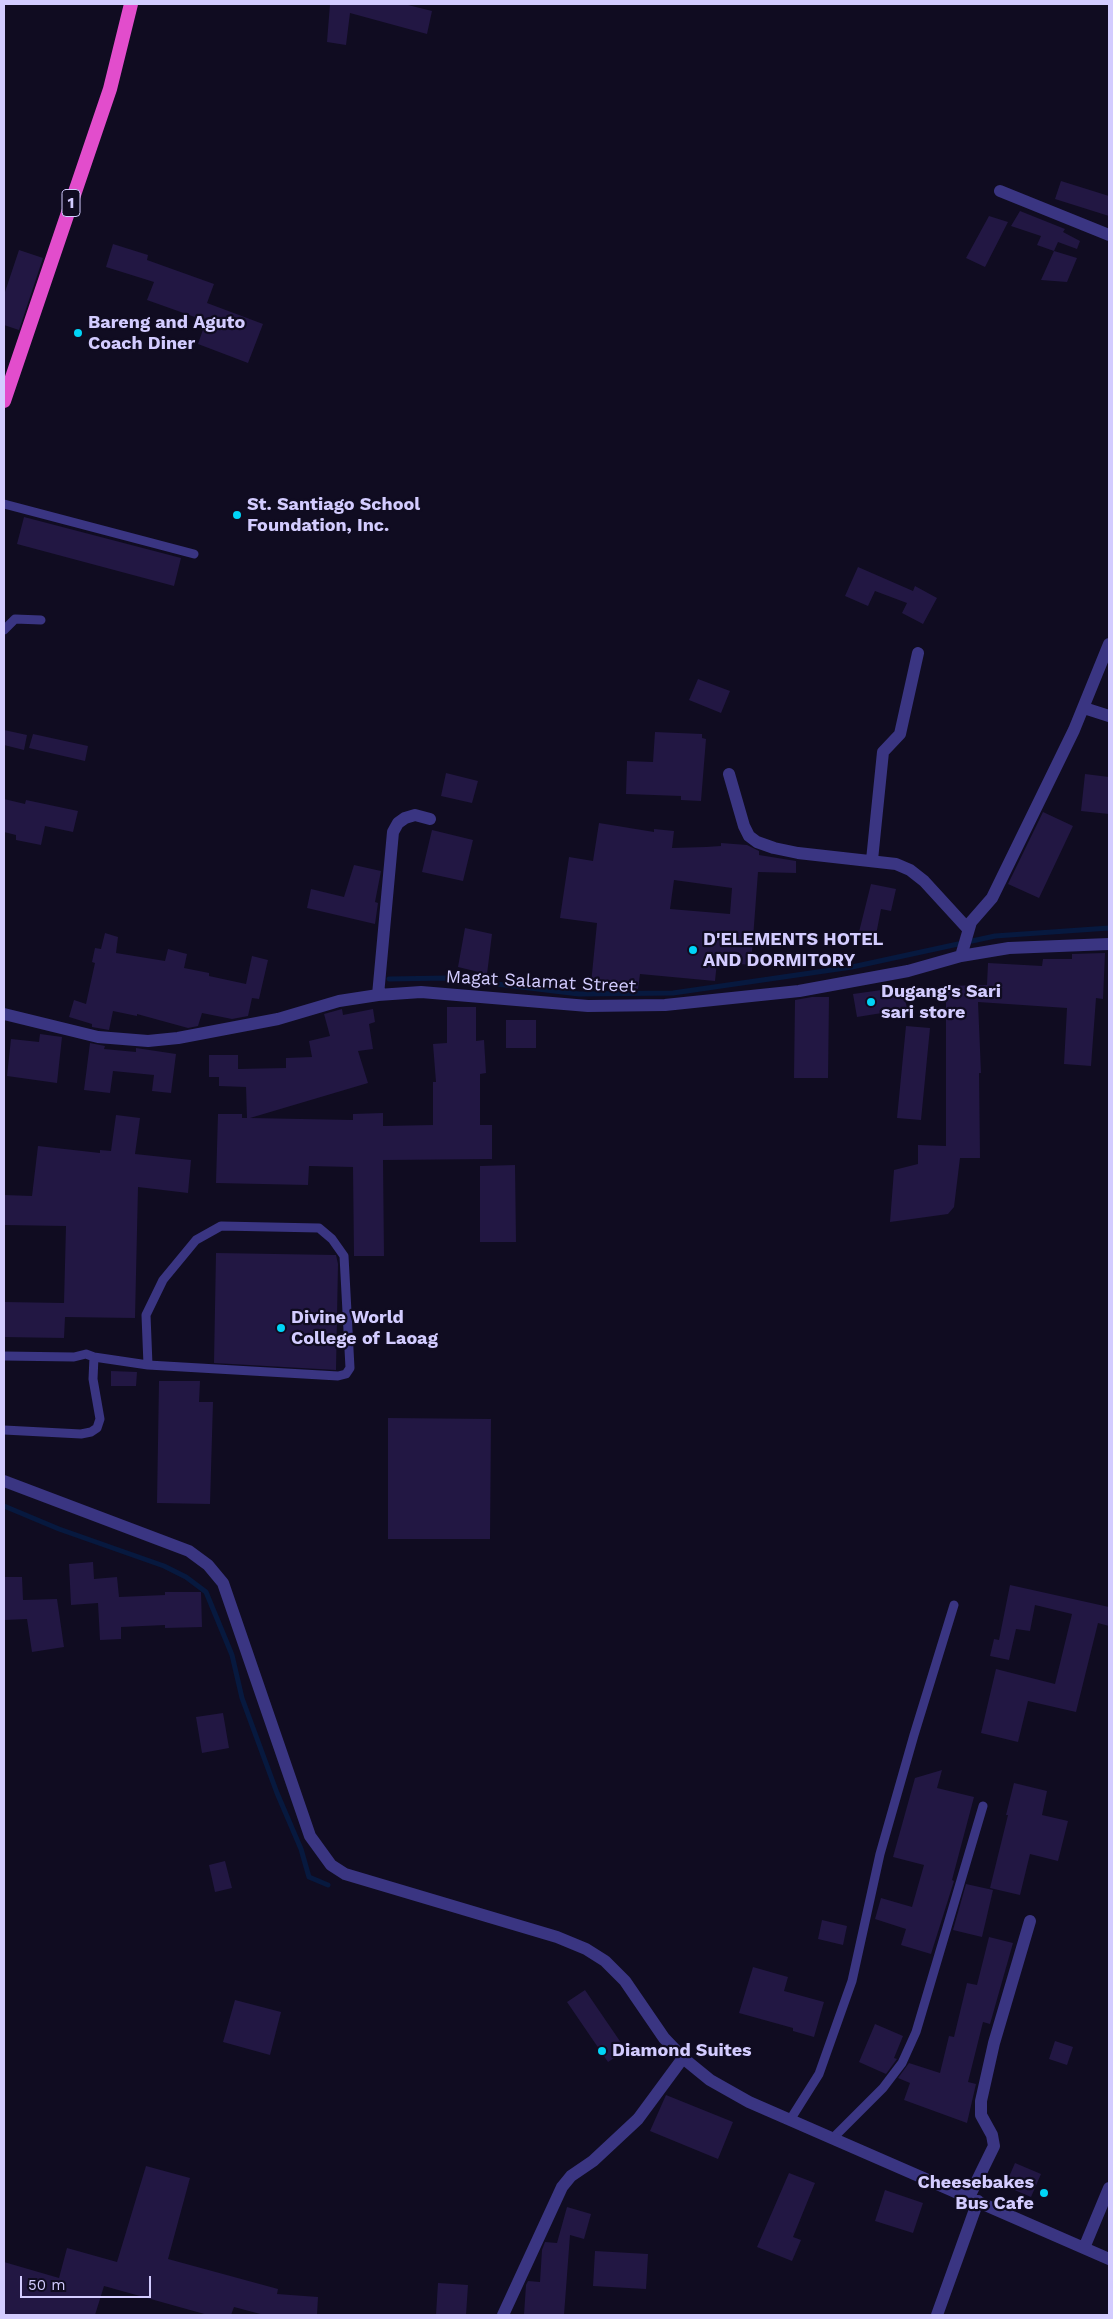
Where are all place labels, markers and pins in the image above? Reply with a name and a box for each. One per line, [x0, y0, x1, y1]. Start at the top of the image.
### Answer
place label: Bareng and Aguto Coach Diner [88, 312, 245, 354]
marker: Bareng and Aguto Coach Diner [72, 327, 84, 339]
place label: St. Santiago School Foundation, Inc. [247, 494, 420, 536]
marker: St. Santiago School Foundation, Inc. [231, 509, 243, 521]
place label: D'ELEMENTS HOTEL AND DORMITORY [703, 929, 883, 972]
marker: D'ELEMENTS HOTEL AND DORMITORY [687, 944, 699, 956]
place label: Dugang's Sari sari store [881, 981, 1001, 1024]
marker: Dugang's Sari sari store [865, 996, 877, 1008]
place label: Divine World College of Laoag [291, 1307, 438, 1350]
marker: Divine World College of Laoag [275, 1322, 287, 1334]
place label: Diamond Suites [612, 2040, 752, 2062]
marker: Diamond Suites [596, 2045, 608, 2057]
place label: Cheesebakes Bus Cafe [917, 2172, 1034, 2214]
marker: Cheesebakes Bus Cafe [1038, 2187, 1050, 2199]

